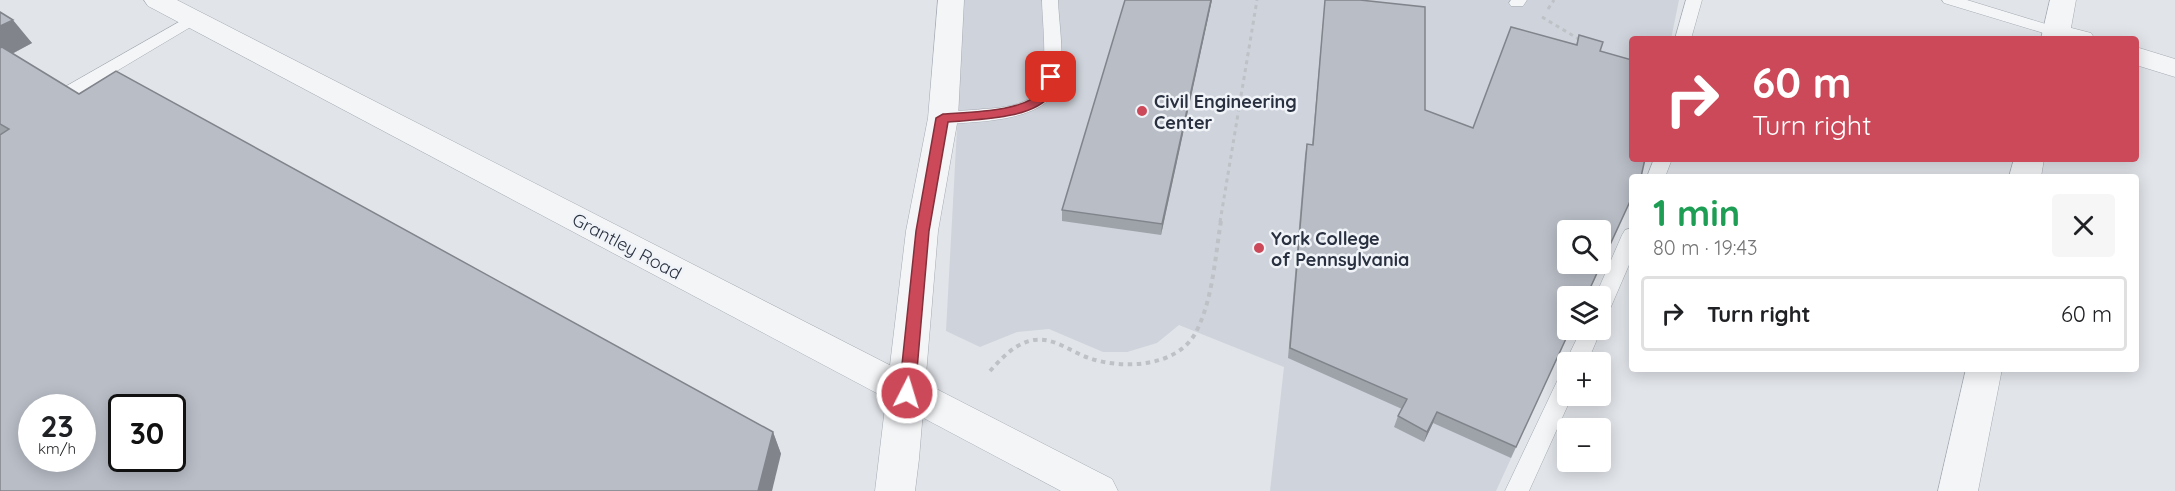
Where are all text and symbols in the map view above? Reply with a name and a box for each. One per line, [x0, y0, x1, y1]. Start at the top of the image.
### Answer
pin [1025, 51, 1076, 102]
text: 60 m [1752, 56, 1852, 109]
icon: arrive [1034, 60, 1067, 93]
icon: right [1653, 60, 1731, 138]
place label: Civil Engineering Center [1154, 90, 1297, 134]
marker: Civil Engineering Center [1135, 104, 1149, 118]
text: Turn right [1752, 108, 1871, 142]
text: 1 min [1653, 190, 1740, 235]
button: close [2052, 194, 2115, 257]
street label: Grantley Road [568, 208, 686, 284]
map controls [1557, 220, 1611, 472]
button: search [1557, 220, 1611, 274]
place label: York College of Pennsylvania [1271, 227, 1409, 271]
text: 80 m · 19:43 [1653, 235, 1758, 260]
marker: York College of Pennsylvania [1252, 241, 1266, 255]
button: layers [1557, 286, 1611, 340]
icon: right [1656, 297, 1689, 330]
text: Turn right [1707, 300, 1811, 328]
text: 60 m [2061, 300, 2112, 328]
button: + [1557, 352, 1611, 406]
position arrow [875, 361, 939, 425]
speed limit sign: 30 [108, 394, 186, 472]
text: 23 [40, 407, 74, 445]
button: − [1557, 418, 1611, 472]
text: km/h [38, 439, 76, 458]

